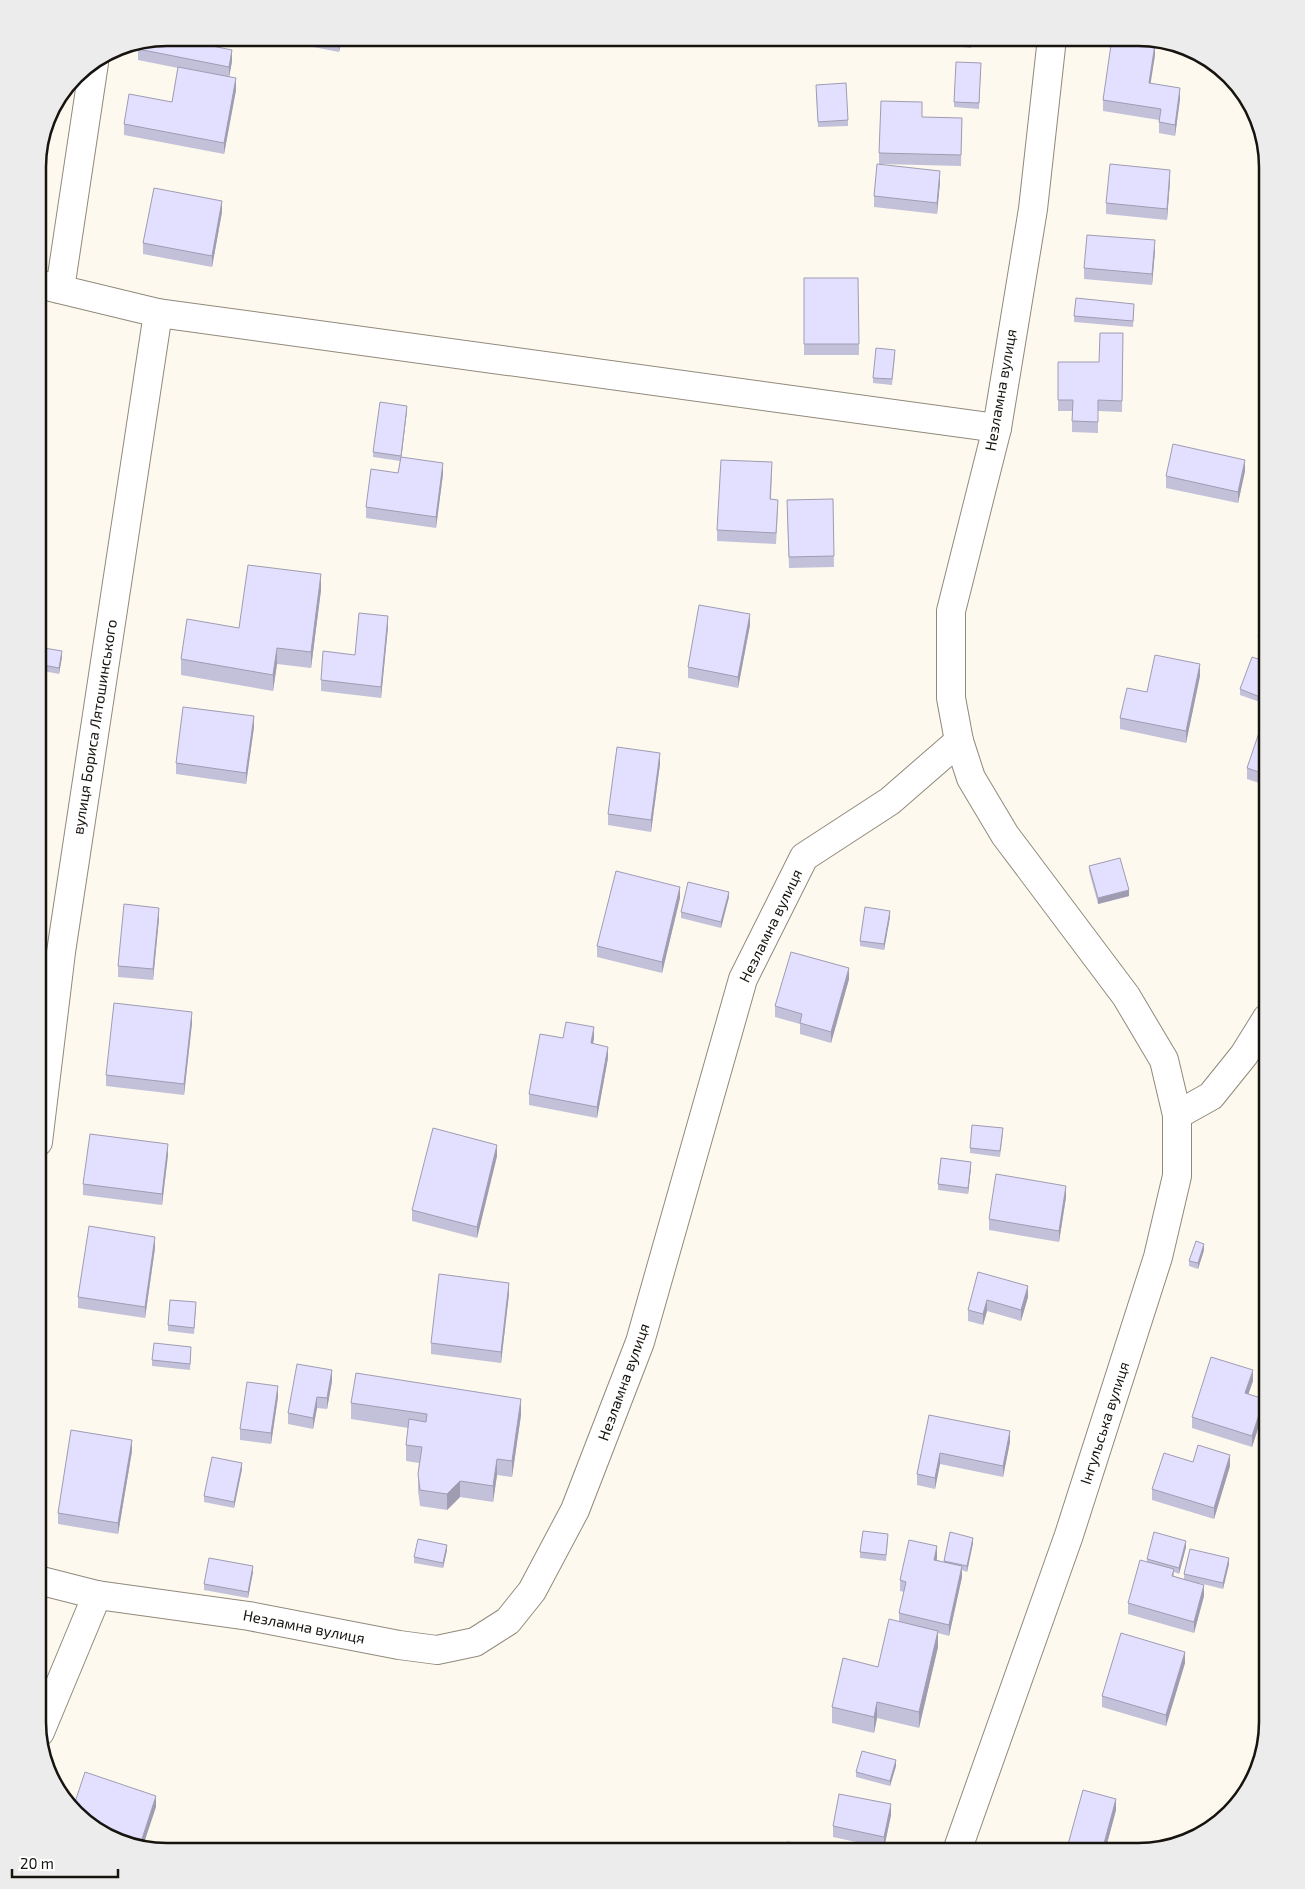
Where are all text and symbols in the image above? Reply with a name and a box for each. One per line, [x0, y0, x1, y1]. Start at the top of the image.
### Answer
street label: Незламна вулиця [980, 327, 1021, 453]
street label: вулиця Бориса Лятошинського [68, 618, 121, 836]
street label: Незламна вулиця [735, 866, 806, 986]
street label: Незламна вулиця [593, 1320, 654, 1443]
street label: Інгульська вулиця [1076, 1359, 1133, 1487]
street label: Незламна вулиця [242, 1605, 367, 1648]
scale bar [12, 1846, 119, 1878]
text: 20 m [20, 1854, 54, 1872]

